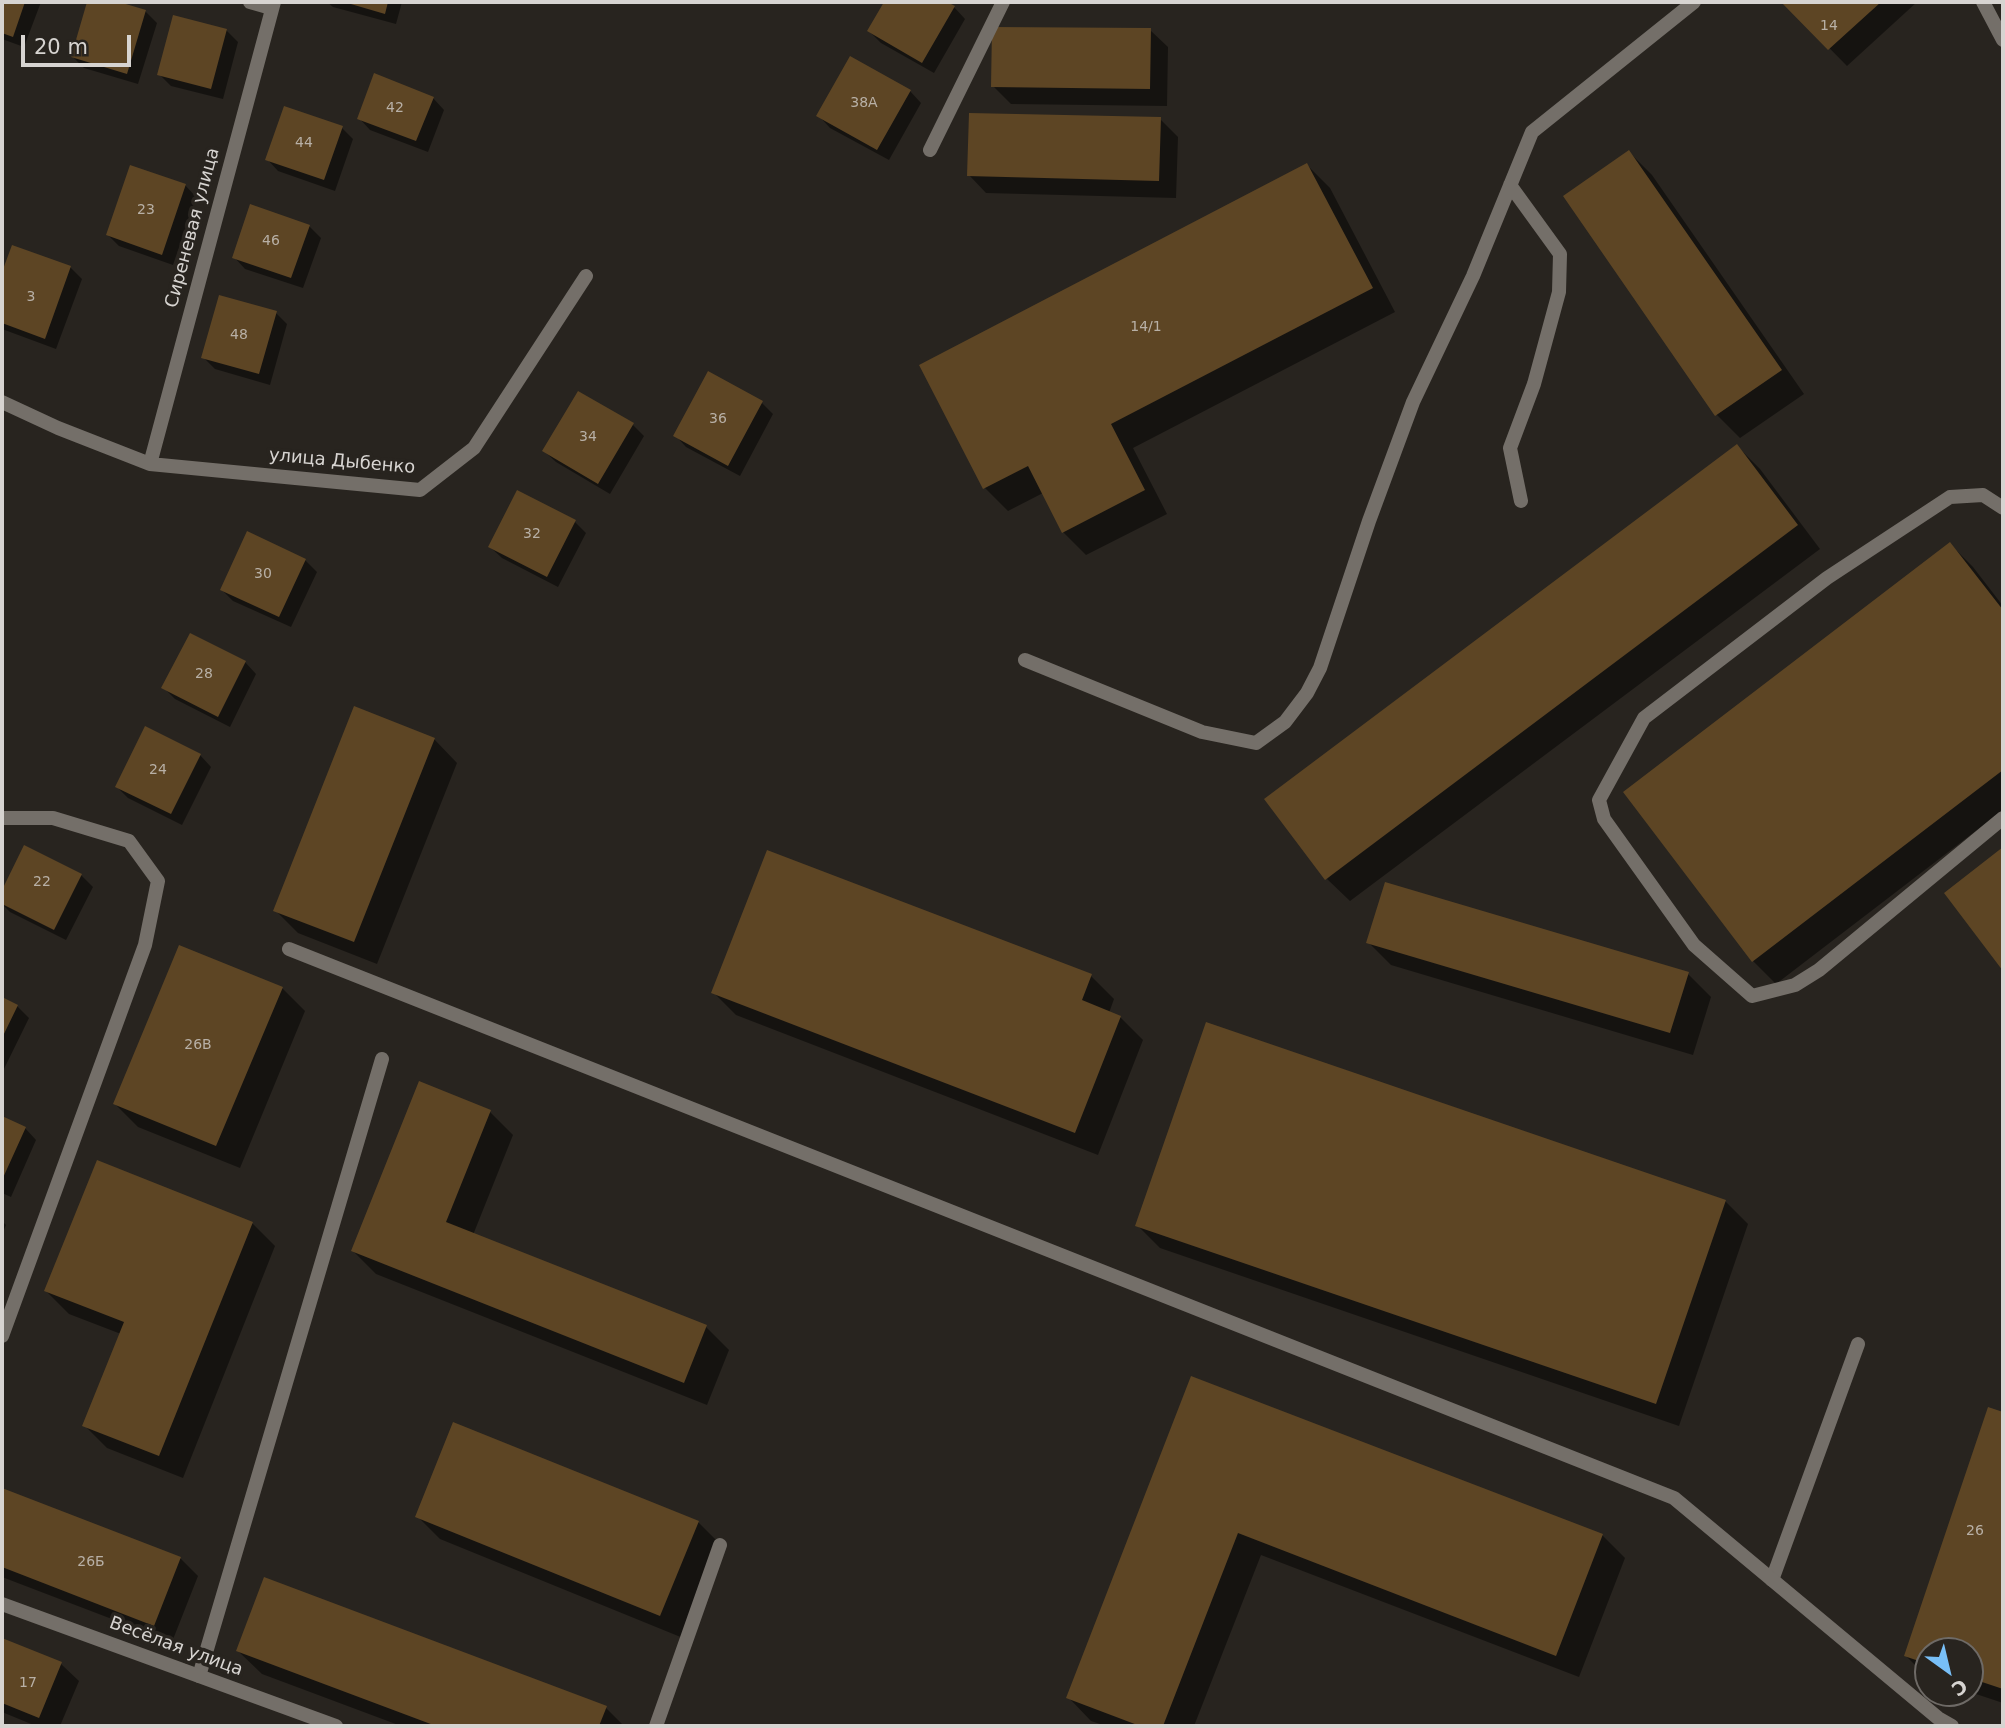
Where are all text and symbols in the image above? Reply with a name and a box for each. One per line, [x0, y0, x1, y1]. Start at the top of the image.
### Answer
house number: 14 [1820, 18, 1838, 34]
scale bar [24, 21, 135, 65]
text: 20 m [34, 35, 88, 59]
house number: 38А [850, 95, 878, 111]
house number: 42 [386, 100, 404, 116]
house number: 44 [295, 135, 313, 151]
street label: Сиреневая улица [161, 146, 225, 310]
house number: 23 [137, 202, 155, 218]
house number: 46 [262, 233, 280, 249]
house number: 3 [27, 289, 35, 305]
house number: 14/1 [1130, 319, 1162, 335]
house number: 48 [230, 327, 248, 343]
house number: 36 [709, 411, 727, 427]
house number: 34 [579, 429, 597, 445]
street label: улица Дыбенко [268, 445, 416, 479]
house number: 32 [523, 526, 541, 542]
house number: 30 [254, 566, 272, 582]
house number: 28 [195, 666, 213, 682]
house number: 24 [149, 762, 167, 778]
house number: 22 [33, 874, 51, 890]
house number: 26В [184, 1037, 212, 1053]
house number: 26 [1966, 1523, 1984, 1539]
house number: 26Б [77, 1554, 105, 1570]
street label: Весёлая улица [106, 1613, 246, 1681]
north arrow [1914, 1637, 1984, 1707]
house number: 17 [19, 1675, 37, 1691]
text: С [1948, 1675, 1972, 1701]

